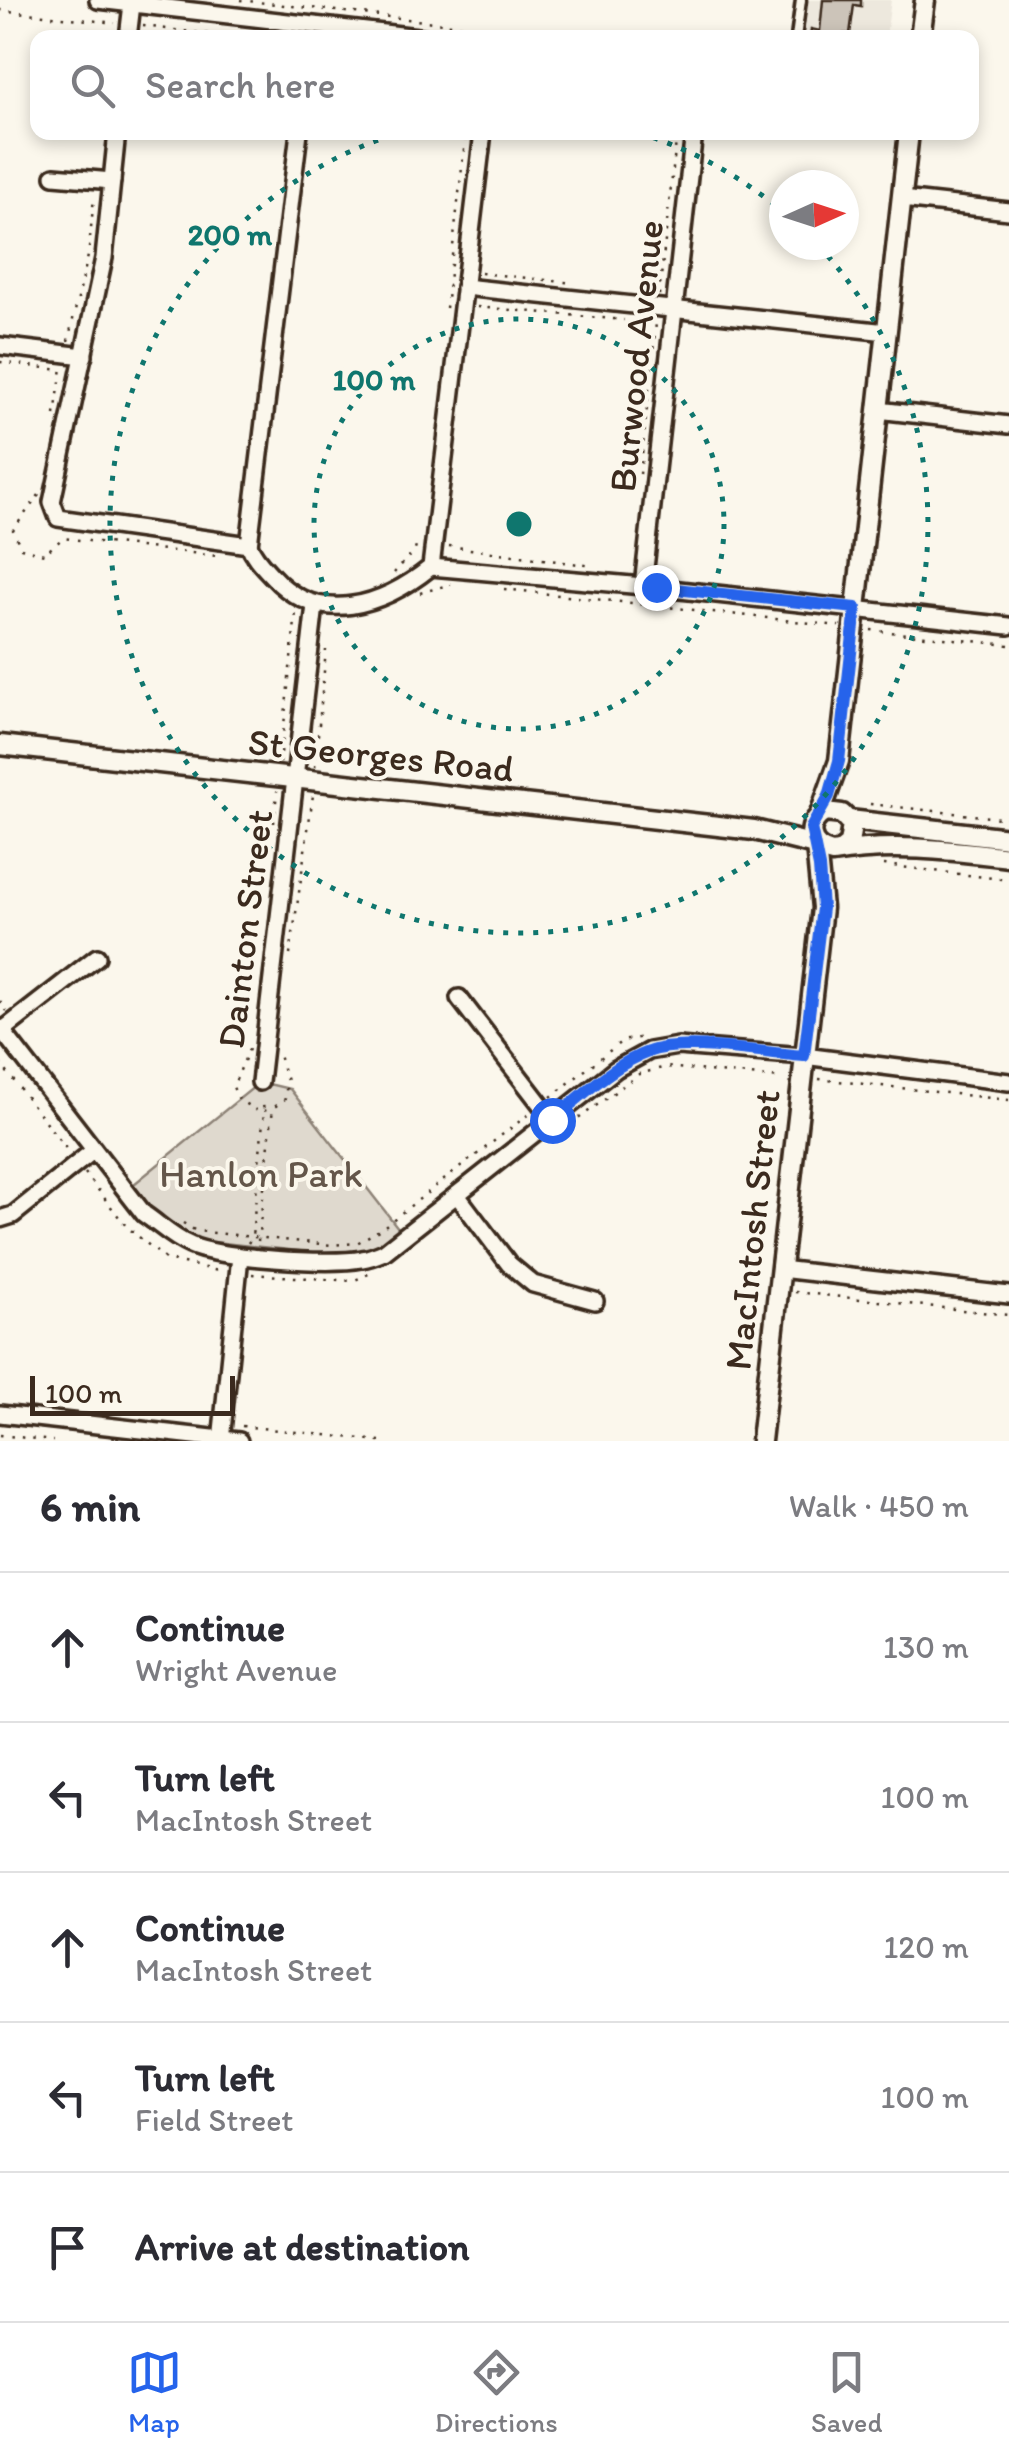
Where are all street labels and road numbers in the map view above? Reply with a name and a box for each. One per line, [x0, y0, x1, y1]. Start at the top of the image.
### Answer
street label: Burwood Avenue [599, 218, 673, 494]
street label: St Georges Road [246, 718, 516, 792]
street label: Dainton Street [208, 807, 282, 1051]
street label: MacIntosh Street [714, 1088, 790, 1372]

